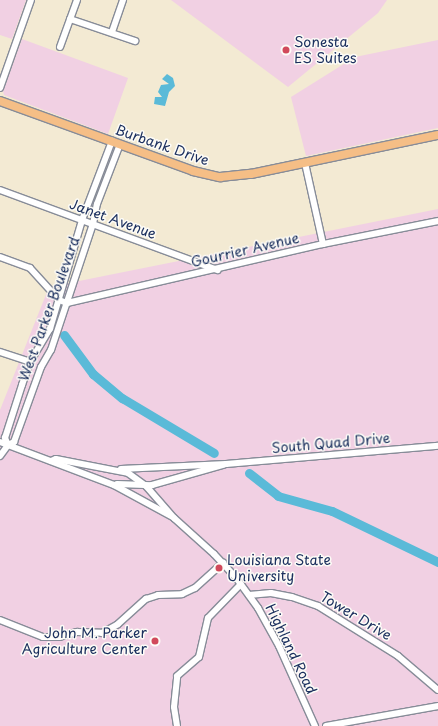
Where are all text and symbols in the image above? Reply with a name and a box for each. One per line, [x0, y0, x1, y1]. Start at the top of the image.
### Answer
place label: Sonesta ES Suites [294, 34, 357, 66]
marker: Sonesta ES Suites [281, 45, 291, 55]
street label: Burbank Drive [113, 121, 211, 169]
street label: Janet Avenue [67, 196, 159, 242]
street label: Gourrier Avenue [189, 229, 301, 271]
street label: West Parker Boulevard [15, 234, 83, 384]
street label: South Quad Drive [270, 429, 392, 457]
place label: Louisiana State University [227, 552, 332, 584]
marker: Louisiana State University [214, 563, 224, 573]
street label: Tower Drive [318, 588, 394, 644]
street label: Highland Road [262, 601, 320, 697]
place label: John M. Parker Agriculture Center [21, 625, 147, 658]
marker: John M. Parker Agriculture Center [150, 636, 160, 646]

